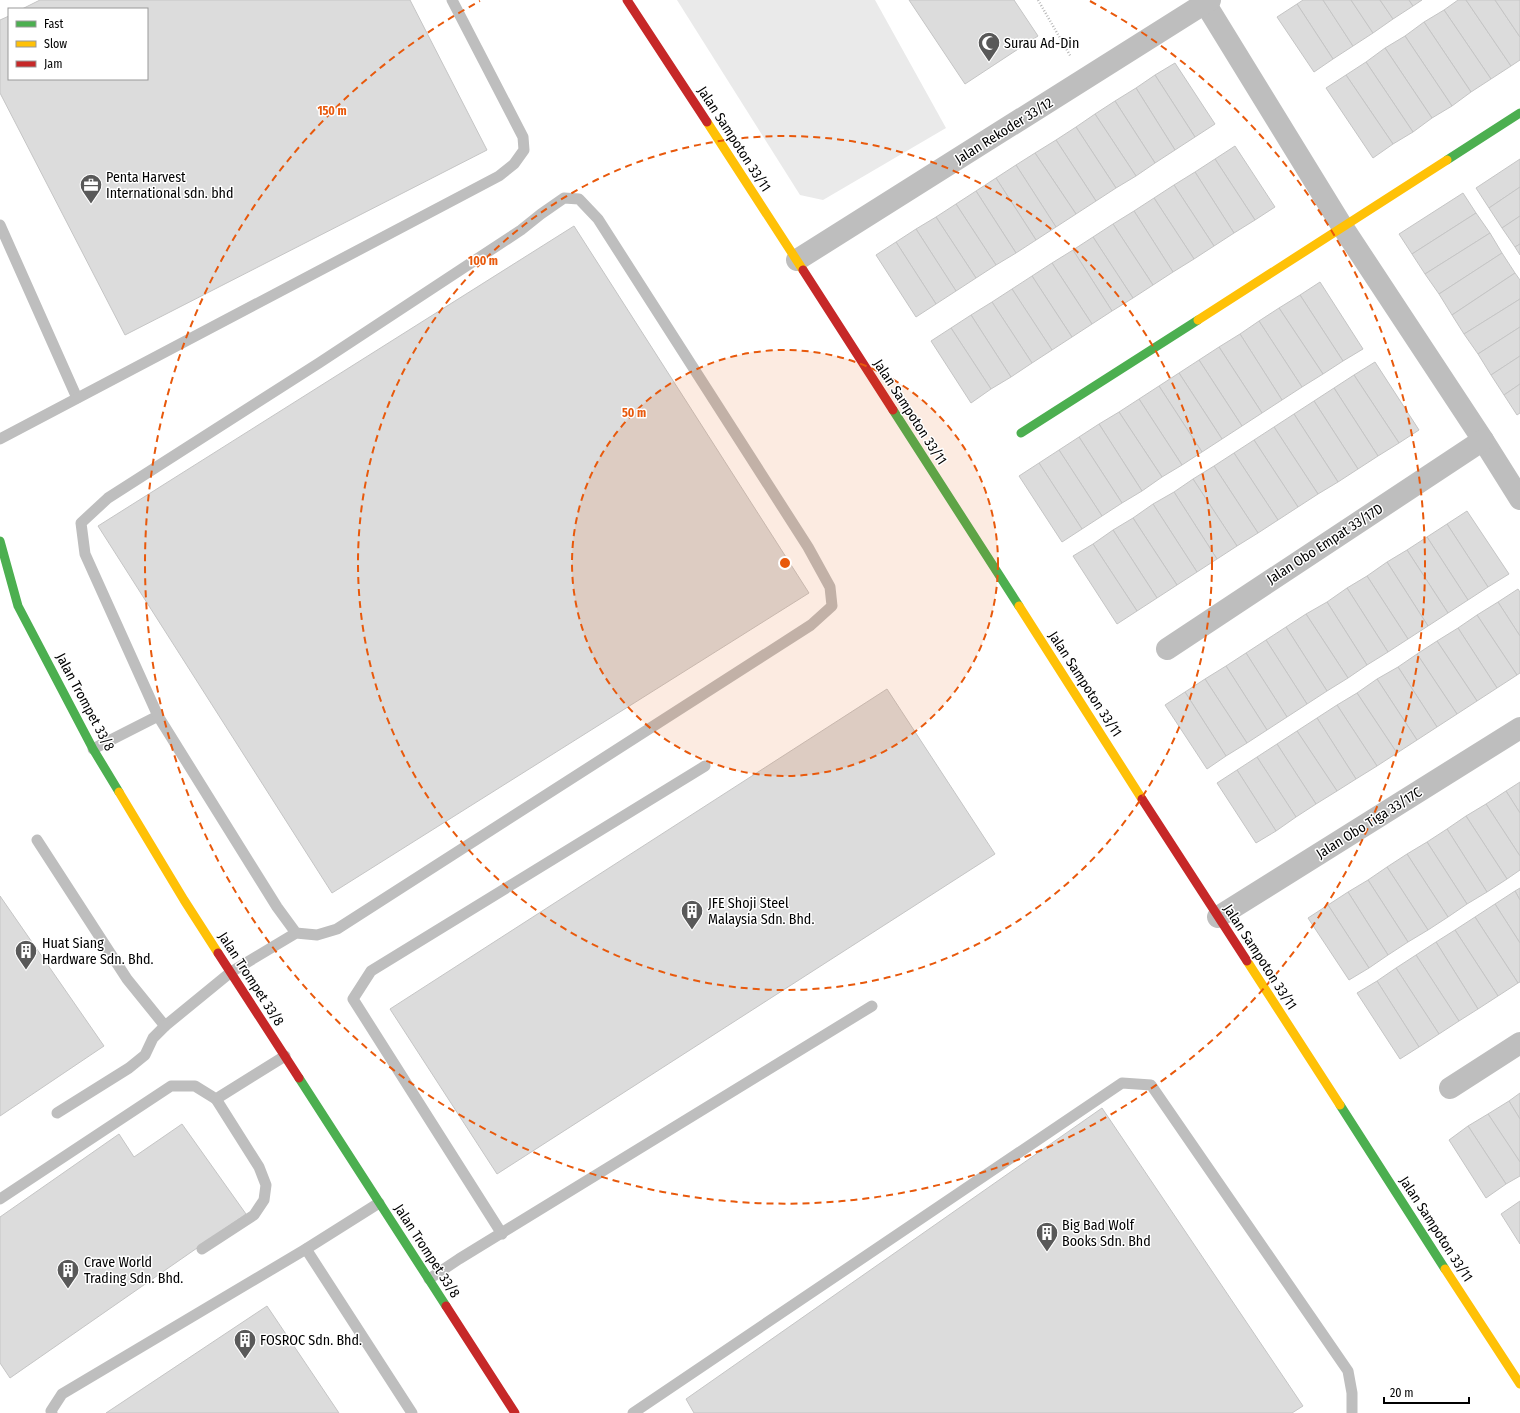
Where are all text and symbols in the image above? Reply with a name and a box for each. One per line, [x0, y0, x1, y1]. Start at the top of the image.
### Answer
legend [8, 8, 148, 80]
text: Fast [44, 17, 63, 31]
mosque icon: Surau Ad-Din [976, 30, 1002, 63]
place label: Surau Ad-Din [1004, 35, 1079, 52]
text: Slow [44, 37, 67, 51]
text: Jam [44, 57, 62, 71]
street label: Jalan Sampoton 33/11 [694, 83, 774, 195]
street label: Jalan Rekoder 33/12 [952, 94, 1056, 168]
text: 150 m [317, 104, 347, 118]
place label: Penta Harvest International sdn. bhd [106, 169, 233, 202]
office icon: Penta Harvest International sdn. bhd [78, 172, 104, 205]
text: 100 m [468, 254, 498, 268]
street label: Jalan Sampoton 33/11 [870, 356, 950, 468]
text: 50 m [622, 406, 646, 420]
street label: Jalan Obo Empat 33/17D [1264, 500, 1386, 588]
centre of rings [778, 556, 792, 570]
street label: Jalan Sampoton 33/11 [1045, 628, 1125, 740]
street label: Jalan Trompet 33/8 [52, 650, 118, 754]
street label: Jalan Obo Tiga 33/17C [1313, 784, 1425, 862]
place label: JFE Shoji Steel Malaysia Sdn. Bhd. [708, 895, 814, 928]
building icon: JFE Shoji Steel Malaysia Sdn. Bhd. [679, 898, 705, 931]
street label: Jalan Sampoton 33/11 [1220, 901, 1300, 1013]
street label: Jalan Trompet 33/8 [214, 929, 288, 1029]
place label: Huat Siang Hardware Sdn. Bhd. [42, 935, 154, 968]
building icon: Huat Siang Hardware Sdn. Bhd. [13, 938, 39, 971]
street label: Jalan Sampoton 33/11 [1396, 1173, 1476, 1285]
street label: Jalan Trompet 33/8 [390, 1201, 464, 1301]
place label: Big Bad Wolf Books Sdn. Bhd [1062, 1217, 1151, 1250]
building icon: Big Bad Wolf Books Sdn. Bhd [1034, 1220, 1060, 1253]
place label: Crave World Trading Sdn. Bhd. [84, 1254, 183, 1287]
building icon: Crave World Trading Sdn. Bhd. [55, 1257, 81, 1290]
building icon: FOSROC Sdn. Bhd. [232, 1327, 258, 1360]
place label: FOSROC Sdn. Bhd. [260, 1332, 362, 1349]
scale bar [1384, 1379, 1469, 1405]
text: 20 m [1390, 1386, 1414, 1400]

